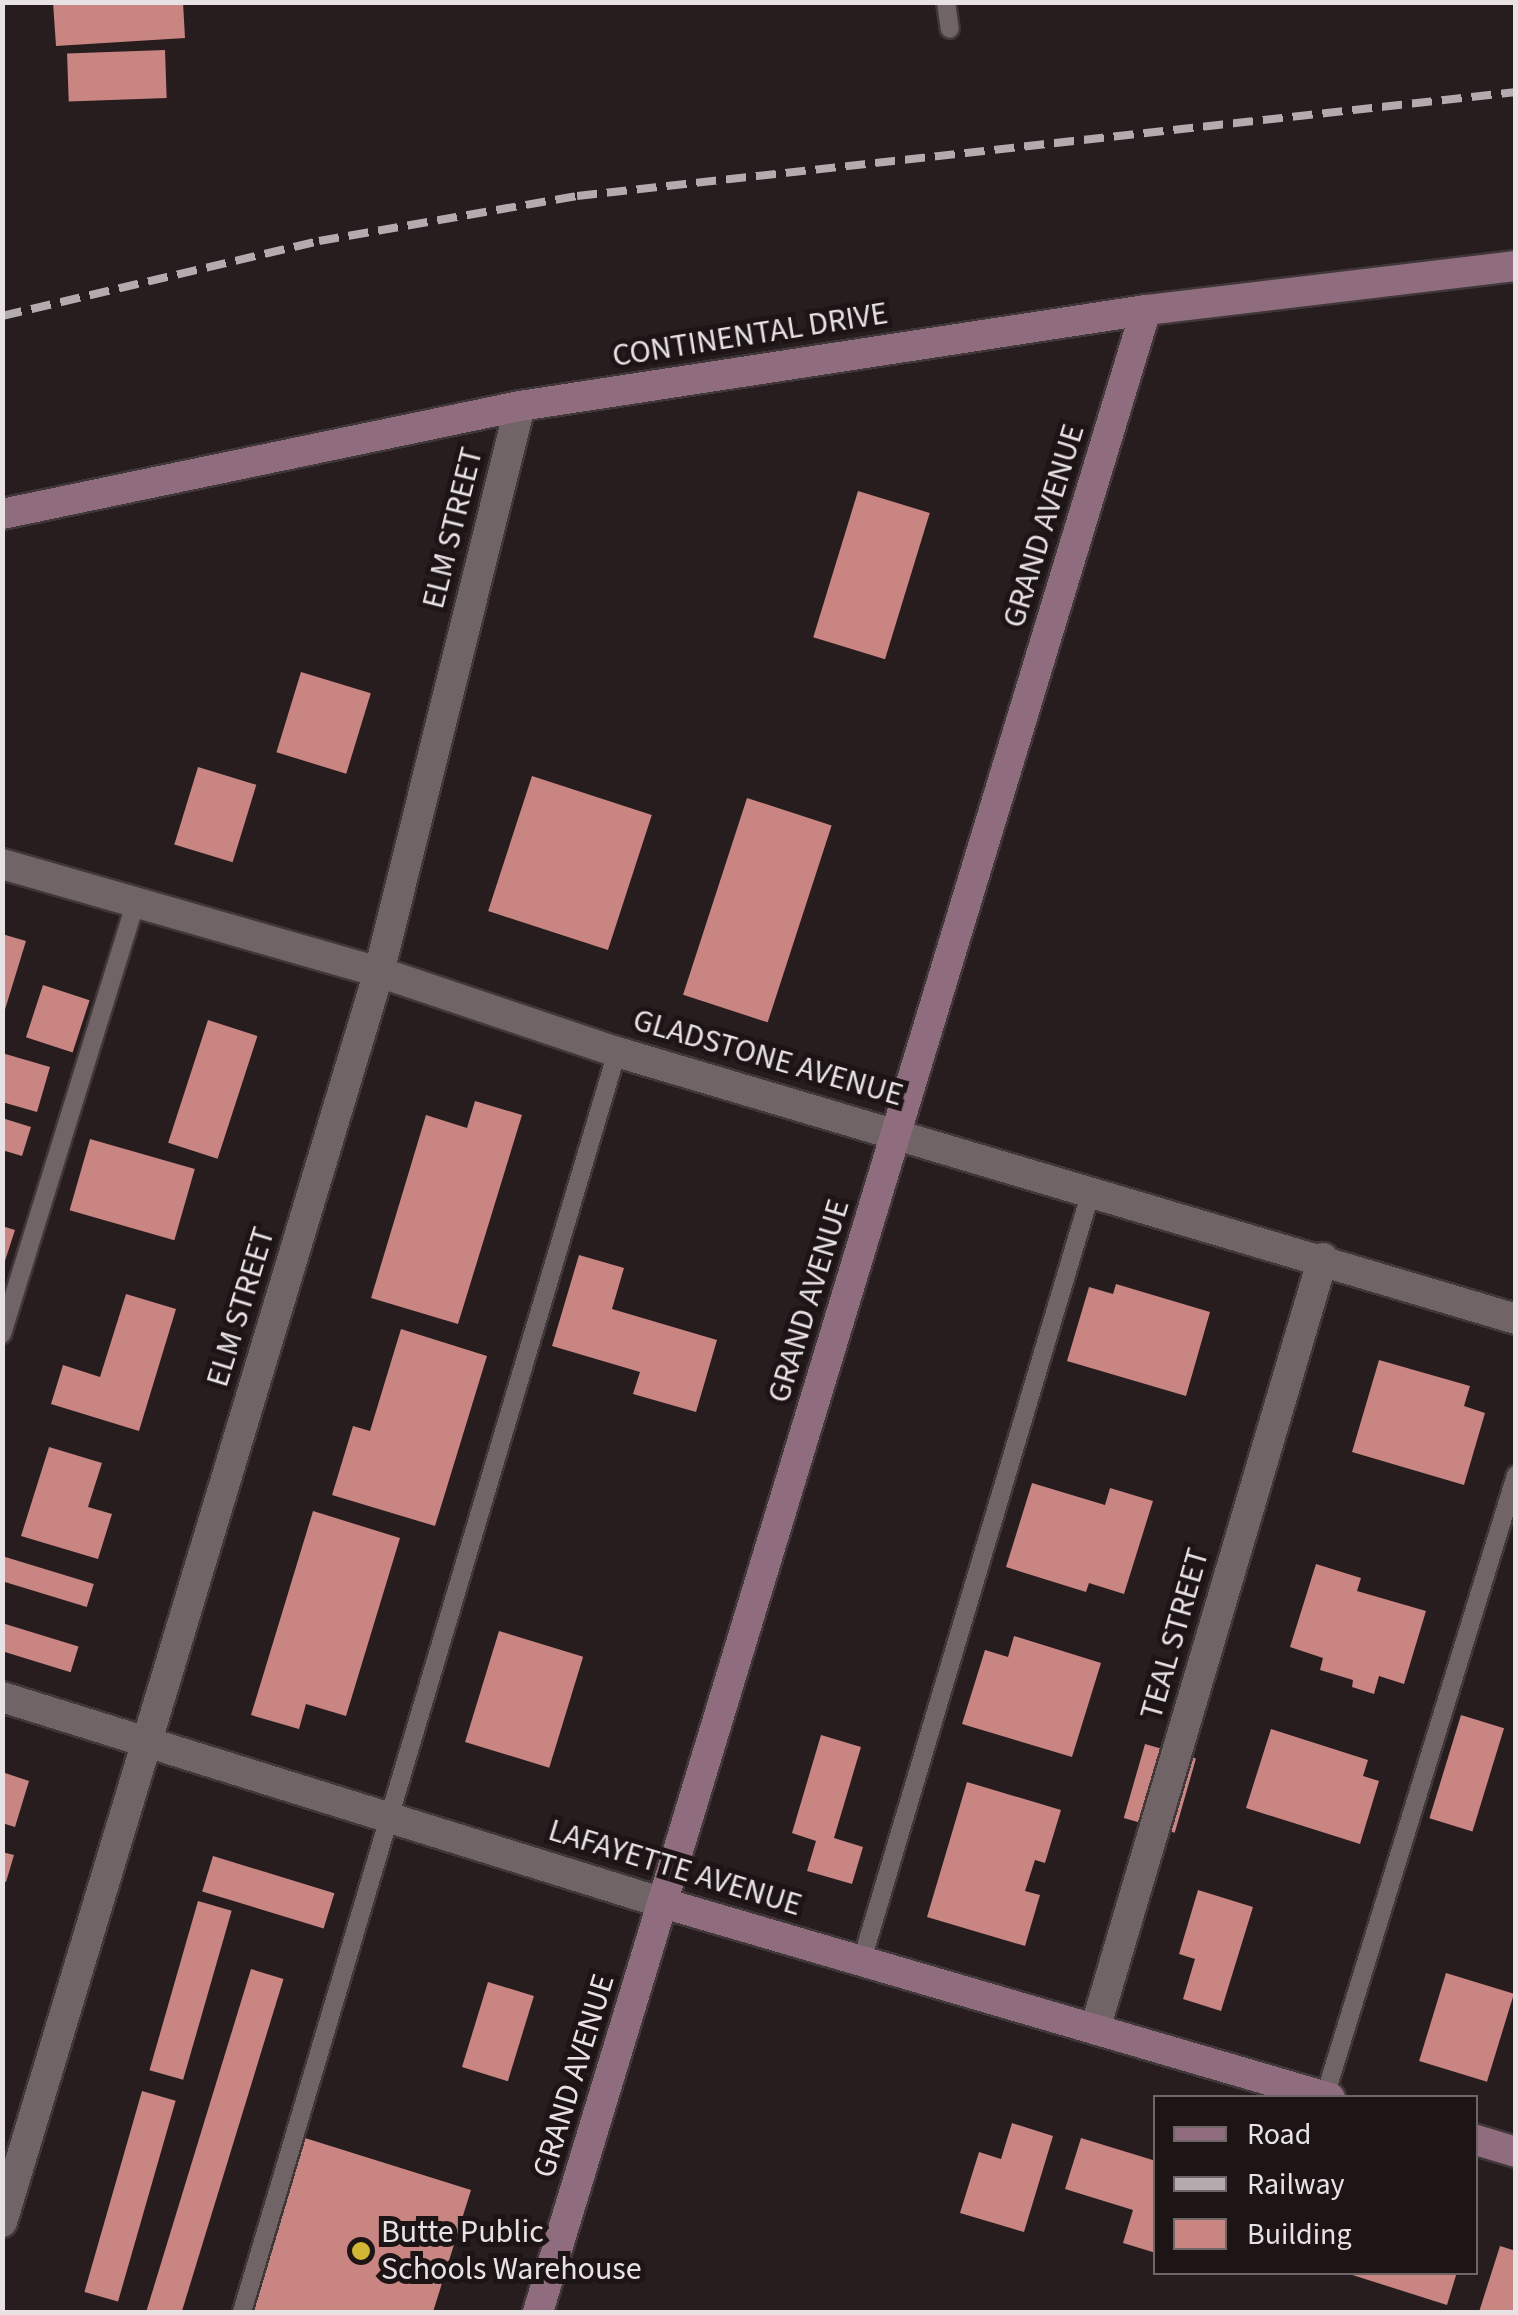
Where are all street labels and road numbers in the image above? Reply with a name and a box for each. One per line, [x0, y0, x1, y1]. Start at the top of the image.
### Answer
street label: CONTINENTAL DRIVE [610, 294, 890, 376]
street label: GRAND AVENUE [995, 420, 1093, 632]
street label: ELM STREET [414, 443, 492, 613]
street label: GLADSTONE AVENUE [629, 1001, 907, 1115]
street label: GRAND AVENUE [760, 1195, 858, 1407]
street label: ELM STREET [199, 1223, 283, 1391]
street label: TEAL STREET [1132, 1544, 1218, 1724]
street label: LAFAYETTE AVENUE [544, 1811, 806, 1925]
street label: GRAND AVENUE [525, 1970, 623, 2182]

